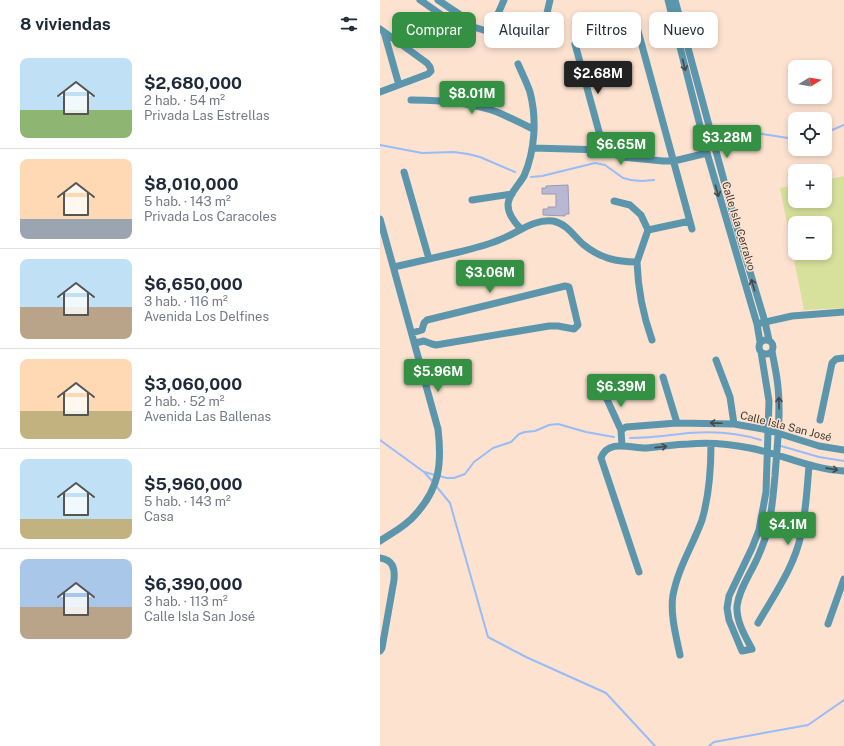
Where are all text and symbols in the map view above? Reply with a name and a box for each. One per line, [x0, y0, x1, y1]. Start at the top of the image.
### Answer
chip: Comprar [392, 12, 476, 48]
chip: Alquilar [484, 12, 564, 48]
chip: Filtros [572, 12, 641, 48]
chip: Nuevo [649, 12, 718, 48]
icon: filters [338, 13, 360, 35]
text: 8 viviendas [20, 14, 111, 34]
one-way arrow [681, 58, 688, 71]
north arrow [788, 60, 832, 104]
map controls [788, 60, 832, 260]
pin: $2.68M [565, 61, 631, 95]
text: $2.68M [573, 66, 623, 81]
text: $2,680,000 [144, 73, 242, 93]
icon: home [52, 74, 100, 122]
pin: $8.01M [439, 81, 505, 115]
text: $8.01M [449, 86, 495, 101]
text: 2 hab. · 54 m² [144, 93, 225, 108]
text: Privada Las Estrellas [144, 108, 269, 123]
button: locate [788, 112, 832, 156]
pin: $3.28M [694, 125, 760, 159]
text: $3.28M [702, 130, 752, 145]
pin: $6.65M [588, 132, 654, 166]
text: $6.65M [596, 137, 646, 152]
button: + [788, 164, 832, 208]
text: $8,010,000 [144, 174, 238, 194]
icon: home [52, 175, 100, 223]
street label: Calle Isla Cerralvo [720, 180, 758, 272]
one-way arrow [714, 184, 721, 197]
text: 5 hab. · 143 m² [144, 194, 231, 209]
text: Privada Los Caracoles [144, 209, 277, 224]
button: − [788, 216, 832, 260]
pin: $3.06M [457, 260, 523, 294]
text: $3.06M [465, 265, 515, 280]
text: $6,650,000 [144, 274, 243, 294]
icon: home [52, 275, 100, 323]
one-way arrow [749, 278, 756, 291]
text: 3 hab. · 116 m² [144, 294, 228, 309]
text: Avenida Los Delfines [144, 309, 269, 324]
pin: $5.96M [405, 359, 471, 393]
text: $5.96M [413, 364, 463, 379]
text: $3,060,000 [144, 374, 242, 394]
pin: $6.39M [588, 374, 654, 408]
icon: home [52, 375, 100, 423]
text: $6.39M [596, 379, 646, 394]
text: 2 hab. · 52 m² [144, 394, 225, 409]
one-way arrow [775, 397, 782, 410]
text: Avenida Las Ballenas [144, 409, 271, 424]
street label: Calle Isla San José [739, 409, 833, 443]
one-way arrow [710, 419, 723, 427]
one-way arrow [654, 443, 667, 451]
one-way arrow [826, 465, 839, 473]
text: $5,960,000 [144, 474, 243, 494]
icon: home [52, 475, 100, 523]
text: 5 hab. · 143 m² [144, 494, 231, 509]
text: Casa [144, 509, 174, 524]
pin: $4.1M [760, 512, 816, 546]
text: $4.1M [769, 517, 807, 532]
text: $6,390,000 [144, 574, 242, 594]
icon: home [52, 575, 100, 623]
text: 3 hab. · 113 m² [144, 594, 228, 609]
text: Calle Isla San José [144, 609, 255, 624]

